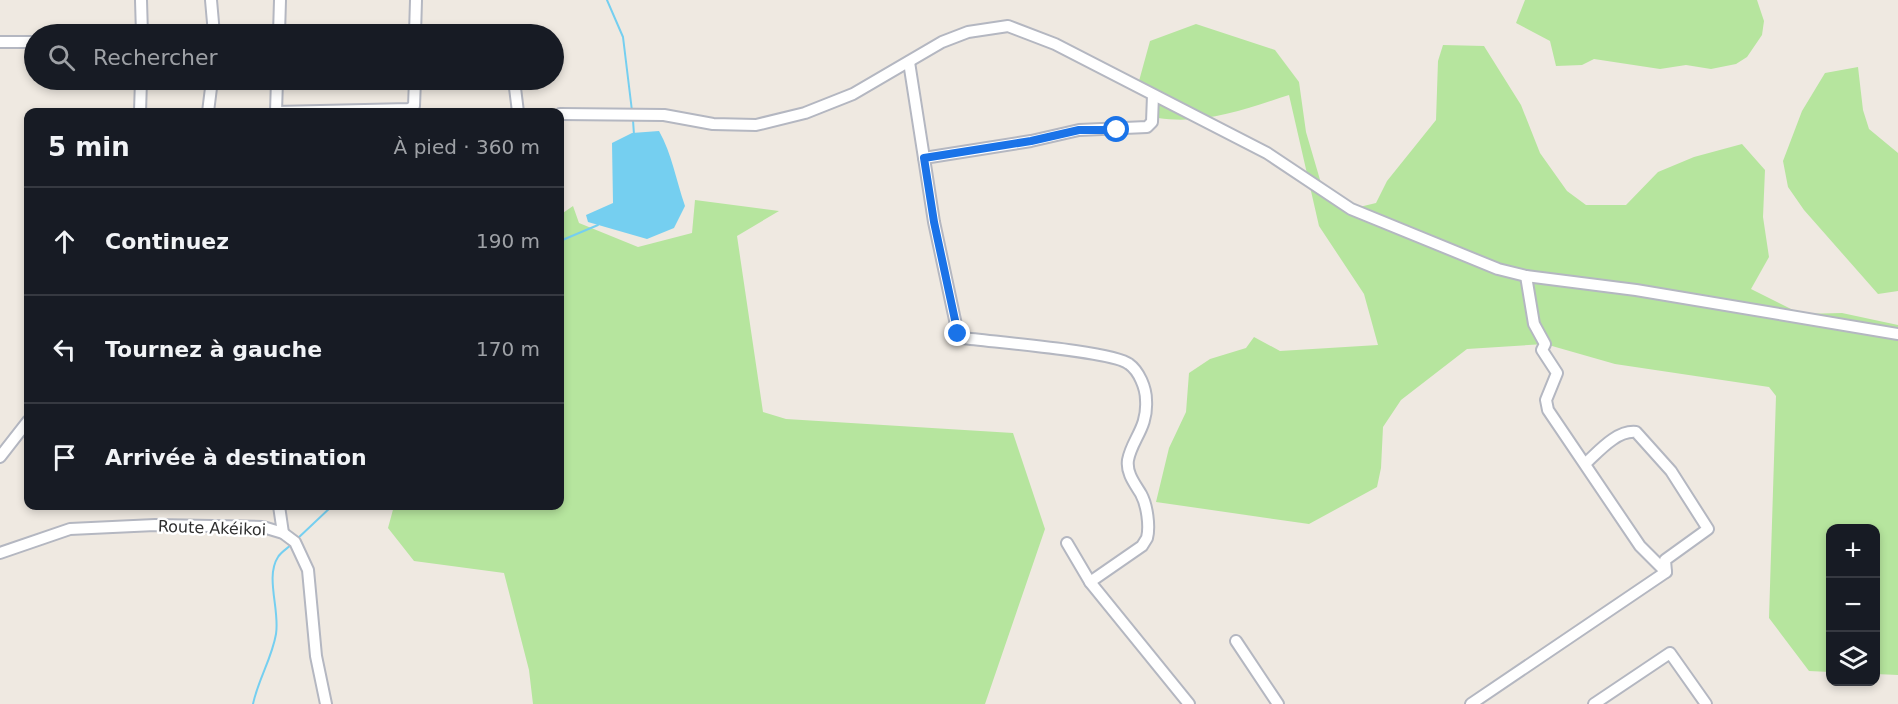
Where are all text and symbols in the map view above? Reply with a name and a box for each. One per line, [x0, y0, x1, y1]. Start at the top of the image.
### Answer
search box [24, 24, 564, 90]
icon: search [45, 41, 78, 74]
text: Rechercher [93, 45, 218, 70]
route start [1103, 116, 1129, 142]
text: 5 min [48, 132, 130, 162]
text: À pied · 360 m [394, 135, 540, 159]
icon: ahead [48, 225, 81, 258]
text: Continuez [105, 229, 229, 254]
text: 190 m [476, 229, 540, 253]
route end [944, 320, 970, 346]
icon: left [48, 333, 81, 366]
text: Tournez à gauche [105, 337, 322, 362]
text: 170 m [476, 337, 540, 361]
icon: arrive [48, 441, 81, 474]
text: Arrivée à destination [105, 445, 367, 470]
street label: Route Akéikoi [158, 517, 266, 539]
map controls [1826, 524, 1880, 686]
button: + [1826, 524, 1880, 578]
button: − [1826, 578, 1880, 632]
button: layers [1826, 632, 1880, 686]

